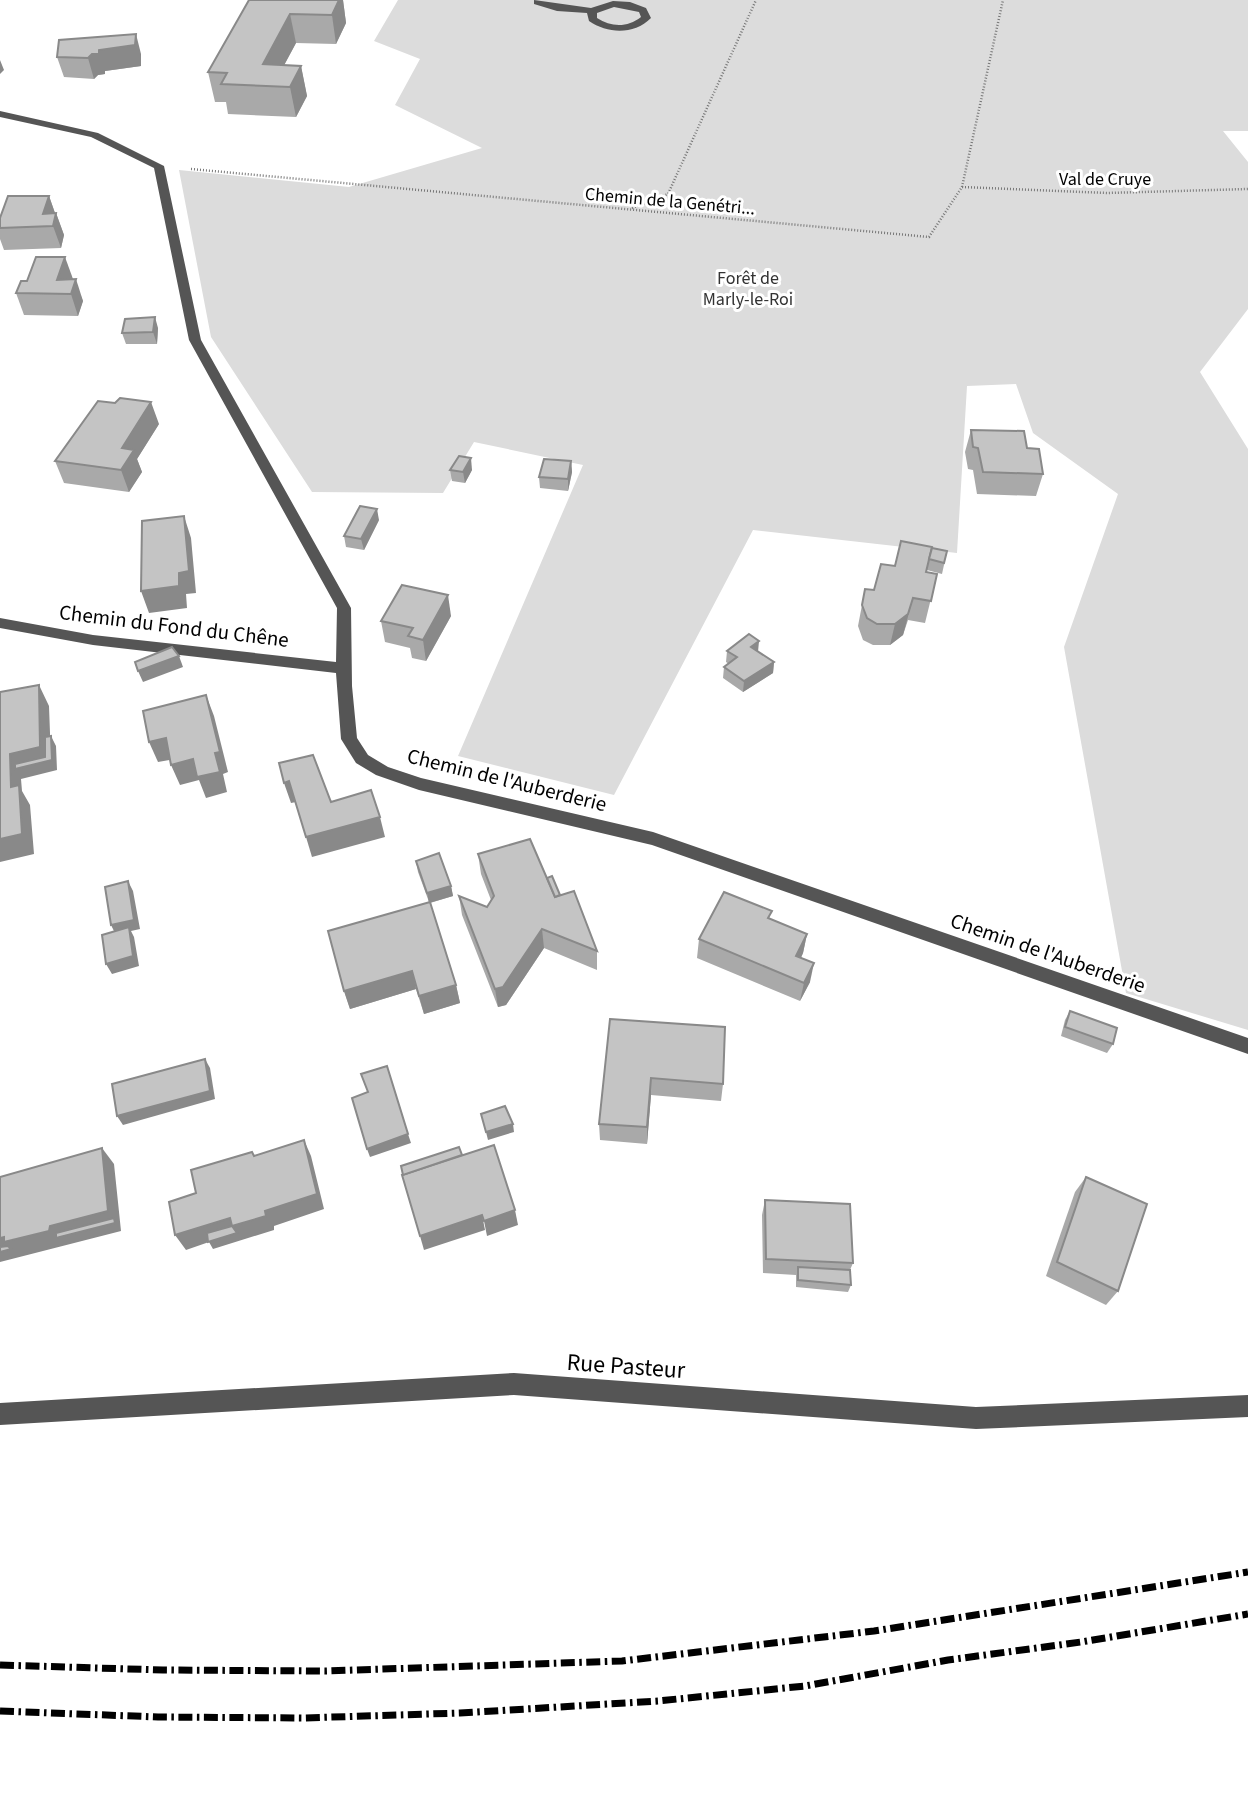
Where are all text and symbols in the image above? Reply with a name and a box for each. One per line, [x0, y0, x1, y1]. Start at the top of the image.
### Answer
street label: Val de Cruye [1059, 167, 1151, 192]
street label: Chemin de la Genétri... [584, 182, 756, 221]
park label: Forêt de Marly-le-Roi [703, 266, 793, 312]
street label: Chemin du Fond du Chêne [57, 597, 291, 655]
street label: Chemin de l'Auberderie [404, 741, 610, 819]
street label: Chemin de l'Auberderie [946, 906, 1150, 1000]
street label: Rue Pasteur [566, 1345, 687, 1388]

